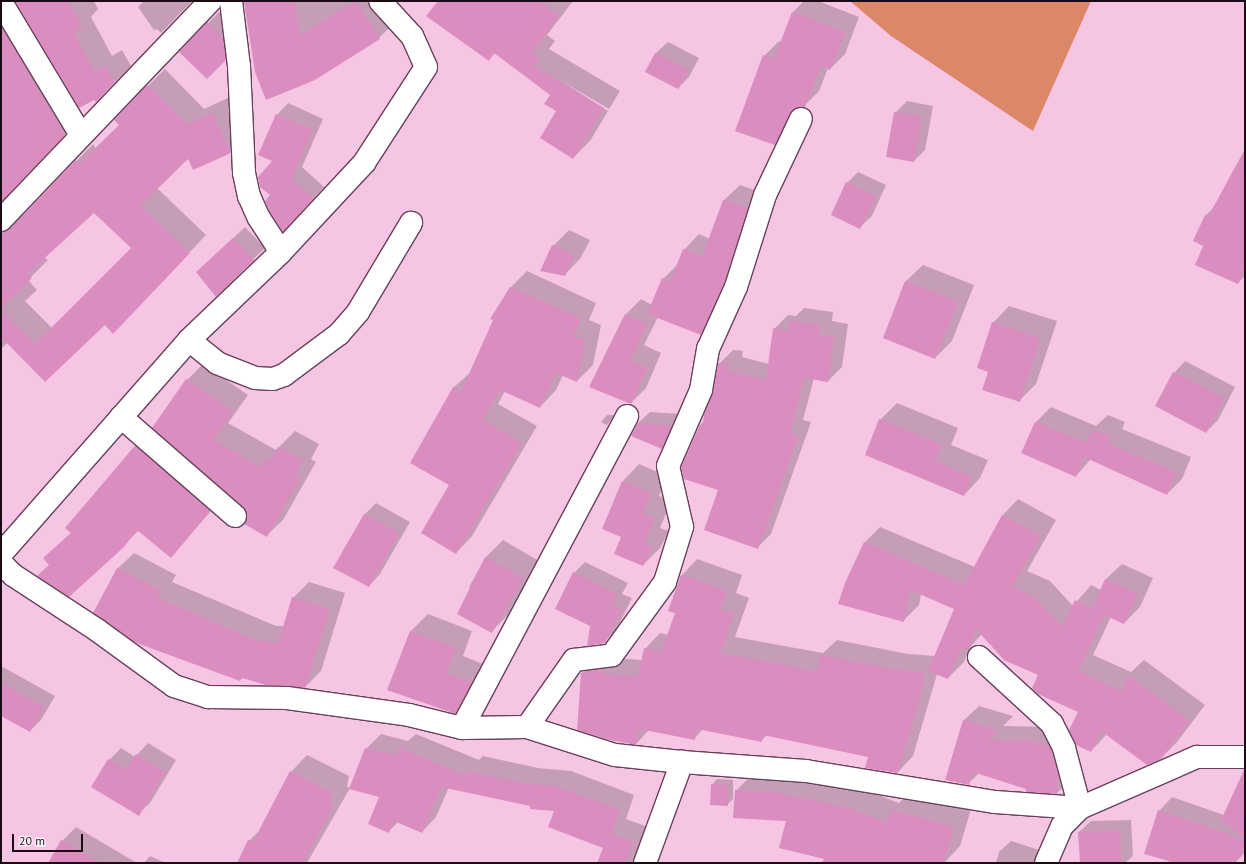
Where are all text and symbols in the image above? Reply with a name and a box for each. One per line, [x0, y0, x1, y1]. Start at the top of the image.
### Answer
scale bar [14, 826, 85, 852]
text: 20 m [19, 833, 45, 848]

